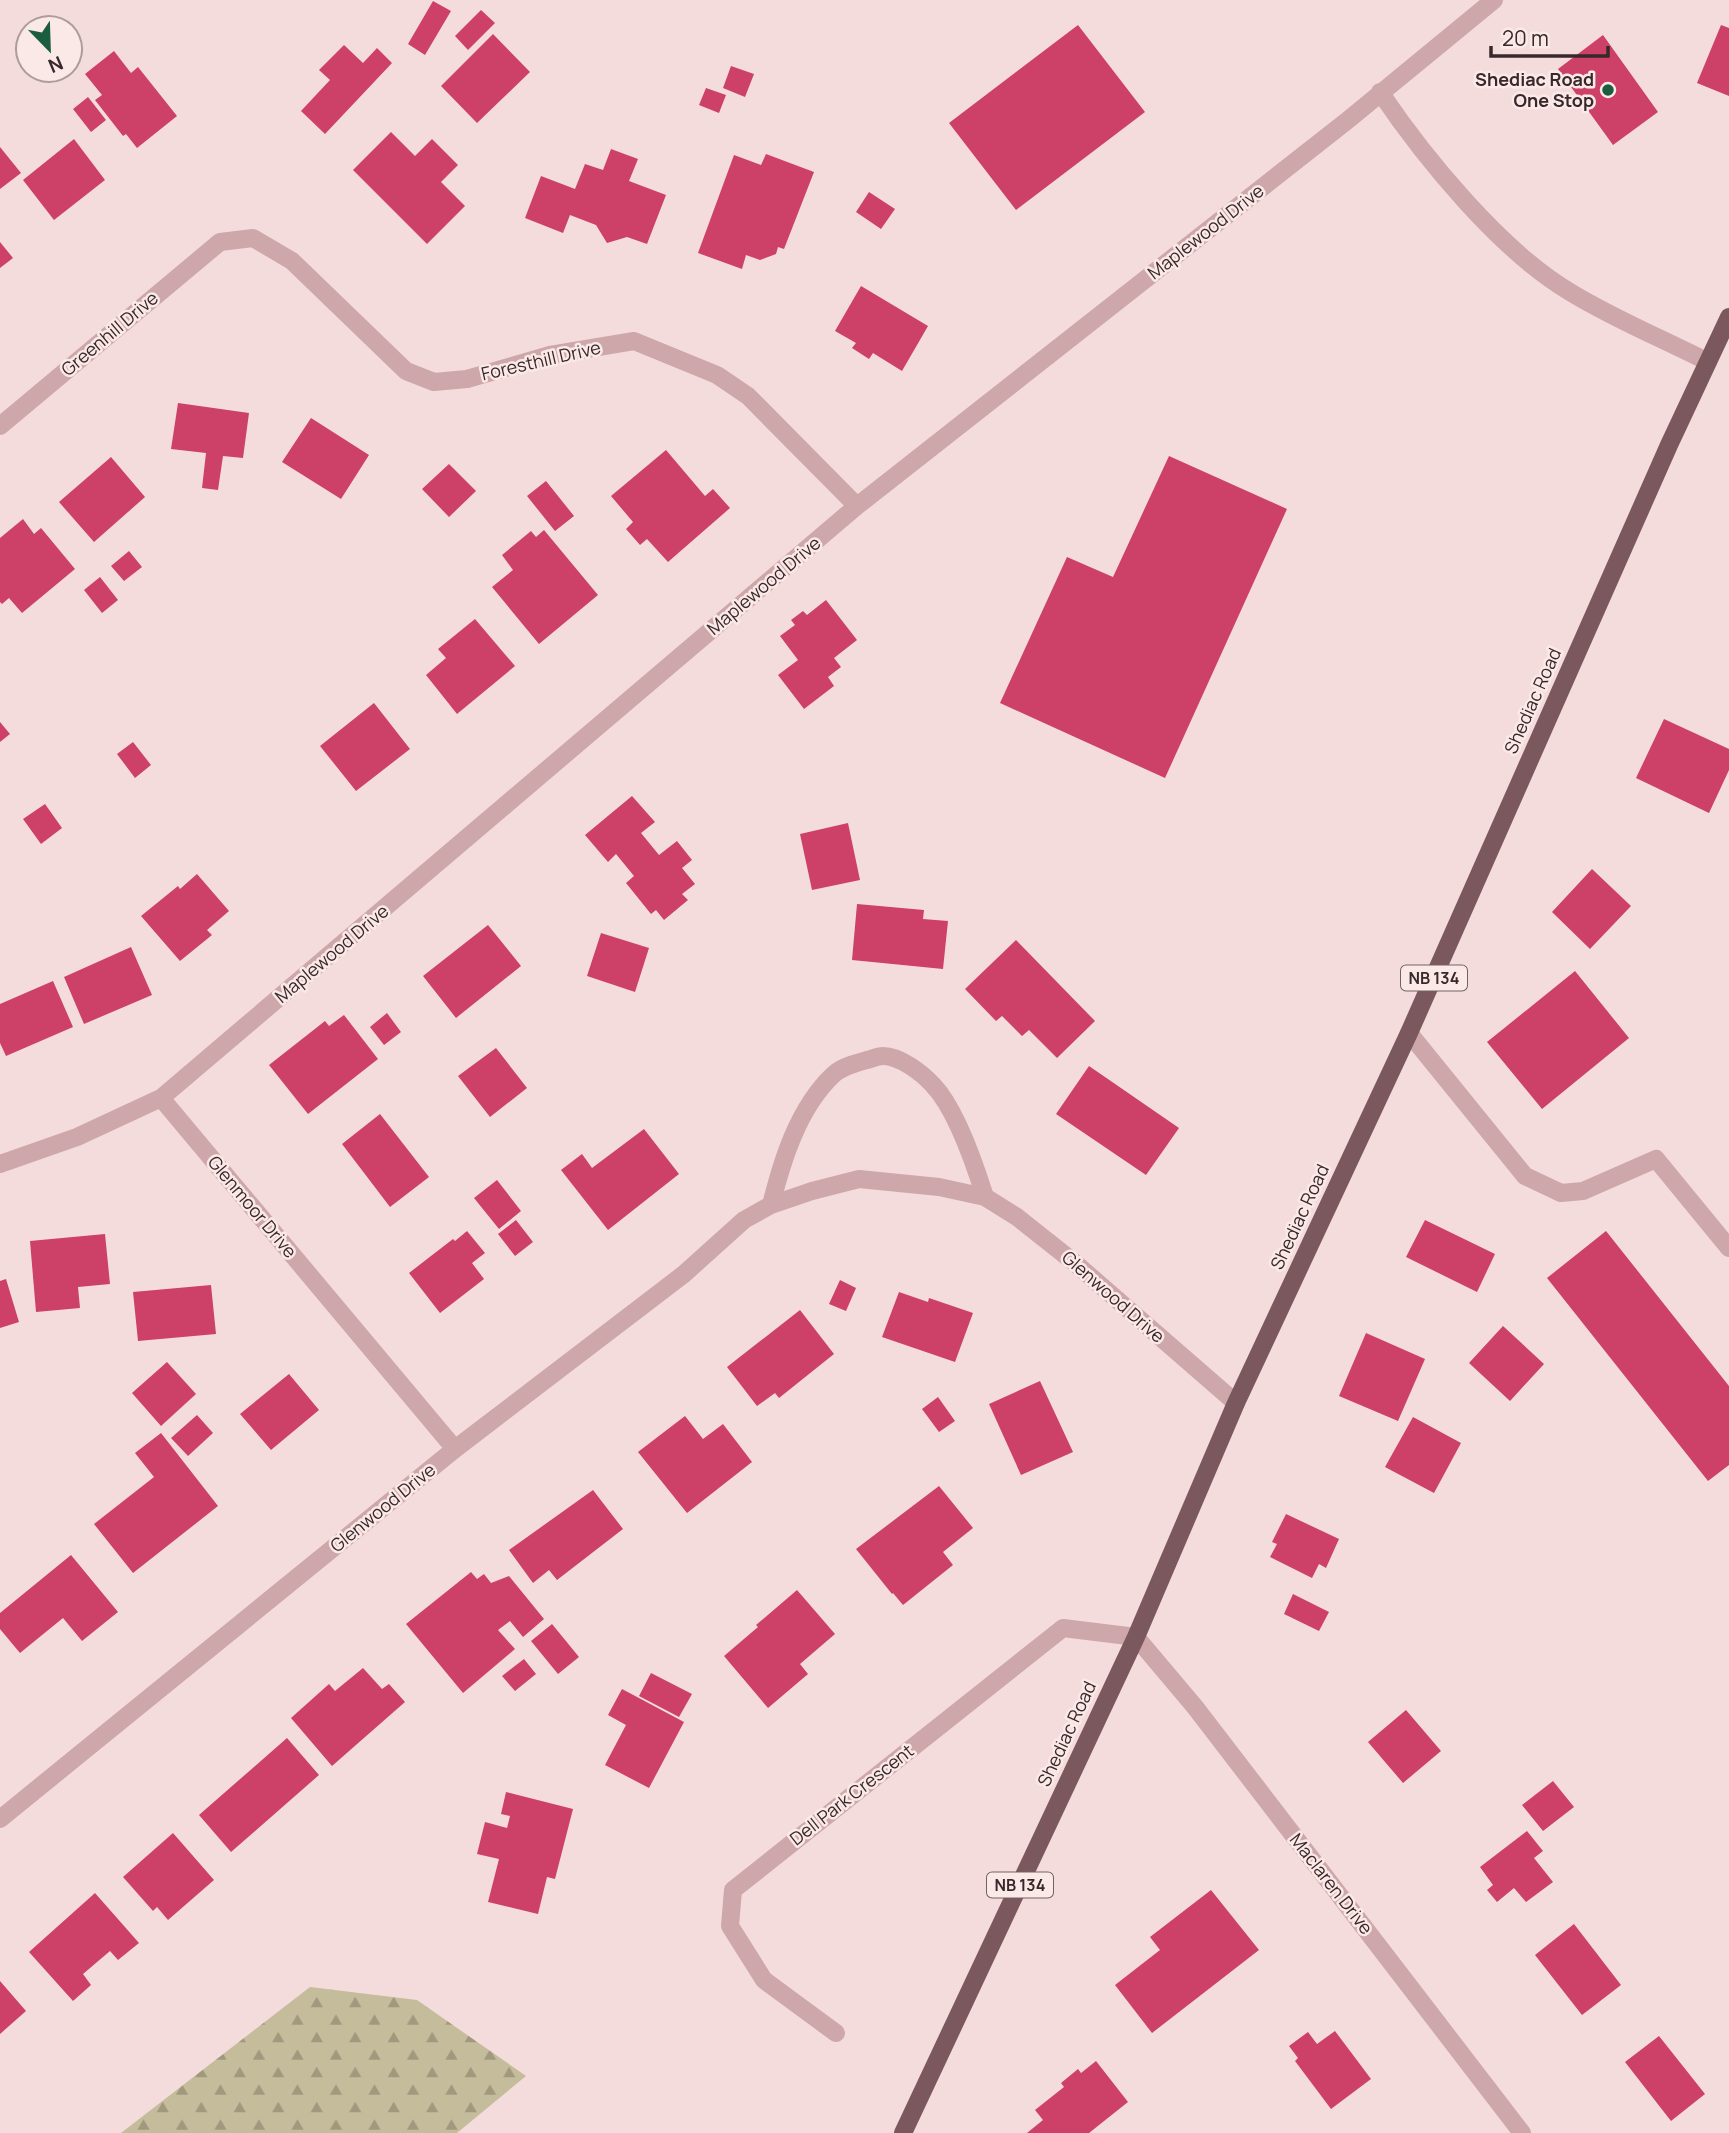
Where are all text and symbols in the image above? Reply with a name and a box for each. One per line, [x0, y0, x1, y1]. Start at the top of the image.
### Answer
north arrow [14, 14, 84, 84]
scale bar [1491, 14, 1608, 58]
text: 20 m [1502, 24, 1549, 52]
text: N [44, 50, 67, 79]
place label: Shediac Road One Stop [1475, 67, 1594, 112]
marker: Shediac Road One Stop [1600, 82, 1616, 98]
street label: Maplewood Drive [1142, 178, 1268, 284]
street label: Greenhill Drive [56, 286, 163, 381]
street label: Foresthill Drive [479, 335, 603, 385]
street label: Maplewood Drive [702, 531, 825, 640]
street label: Shediac Road [1498, 644, 1566, 757]
street label: Maplewood Drive [270, 899, 393, 1008]
road number: NB 134 [1401, 966, 1467, 990]
street label: Glenmoor Drive [203, 1150, 303, 1263]
street label: Shediac Road [1264, 1160, 1334, 1273]
street label: Glenwood Drive [1057, 1245, 1170, 1348]
street label: Glenwood Drive [325, 1457, 440, 1557]
street label: Shediac Road [1031, 1677, 1101, 1790]
street label: Dell Park Crescent [784, 1738, 918, 1850]
street label: Maclaren Drive [1285, 1828, 1379, 1939]
road number: NB 134 [987, 1872, 1053, 1898]

